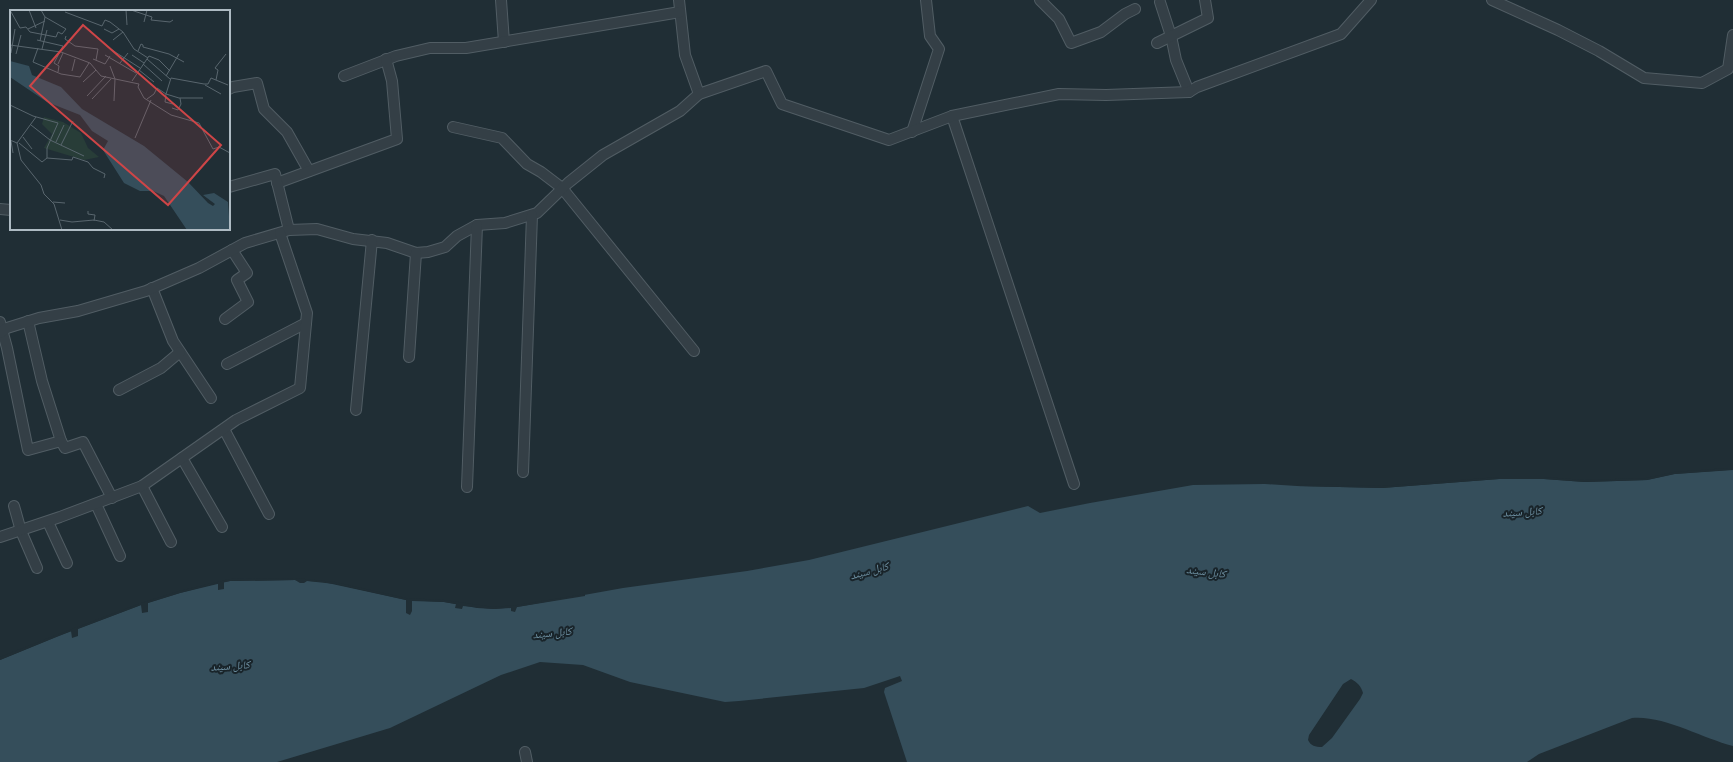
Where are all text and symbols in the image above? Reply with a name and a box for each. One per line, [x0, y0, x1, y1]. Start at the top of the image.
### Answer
inset map [10, 10, 230, 230]
water label: کابل سيند [1502, 502, 1545, 520]
water label: کابل سيند [848, 557, 892, 582]
water label: کابل سيند [1186, 561, 1229, 581]
water label: کابل سيند [532, 622, 575, 642]
water label: کابل سيند [210, 656, 253, 674]

